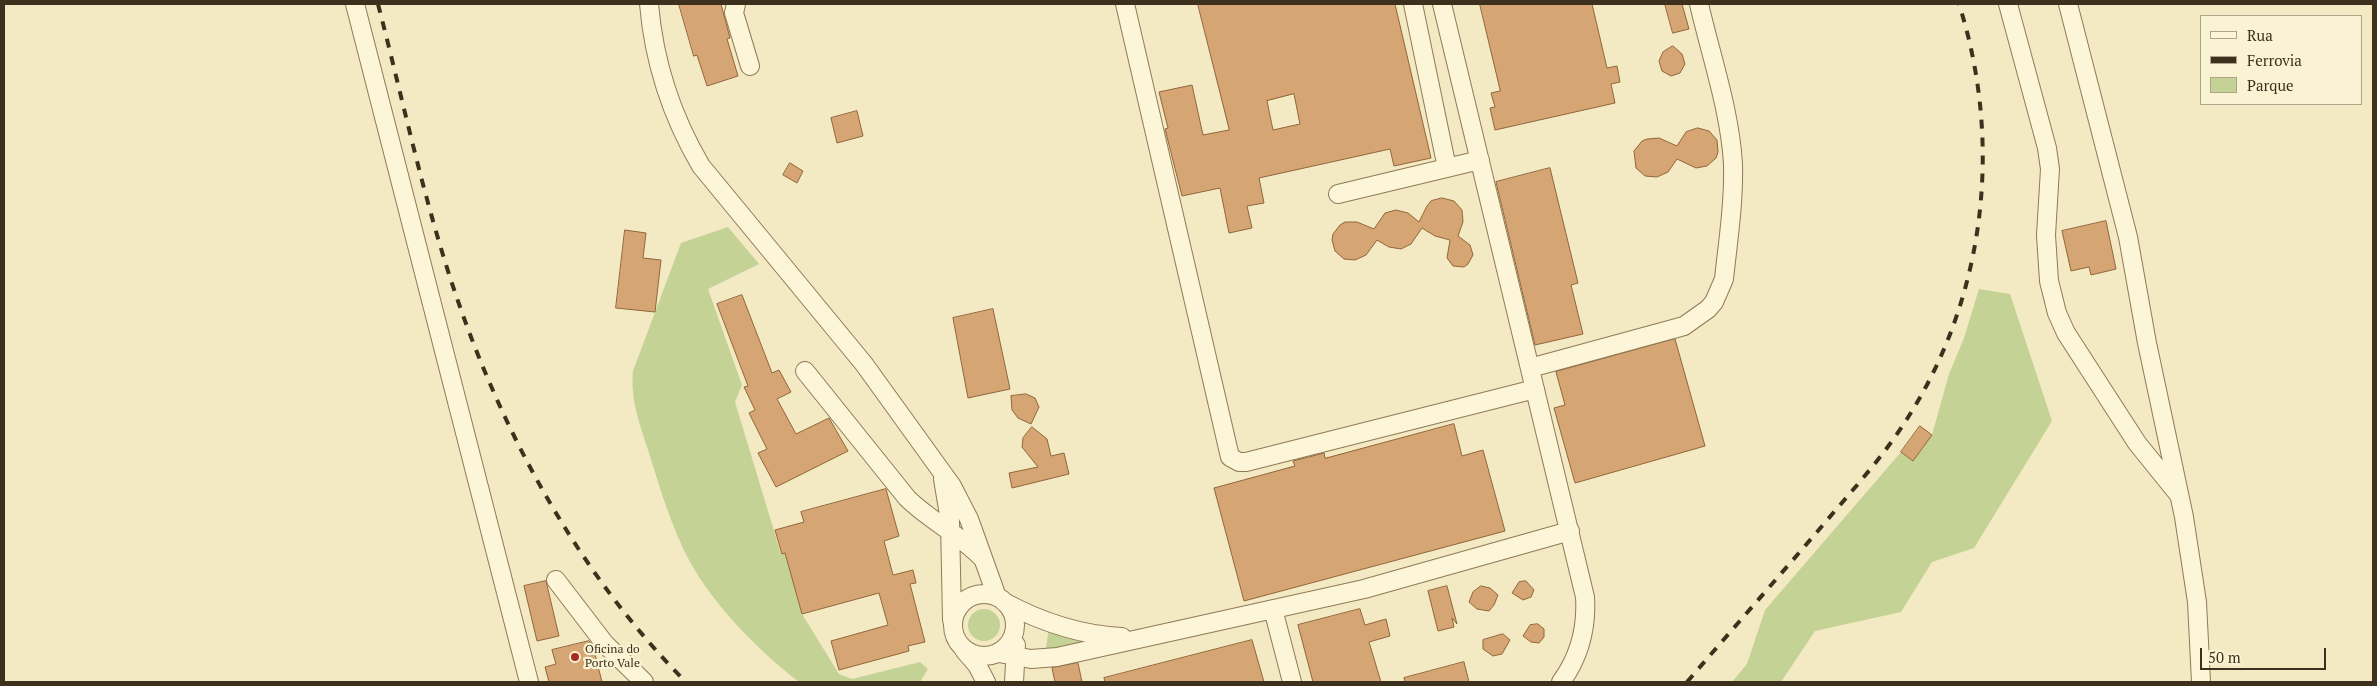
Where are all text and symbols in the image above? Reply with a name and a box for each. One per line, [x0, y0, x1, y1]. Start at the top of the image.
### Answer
legend [2200, 15, 2362, 105]
text: Rua [2247, 25, 2273, 45]
text: Ferrovia [2247, 50, 2302, 70]
text: Parque [2247, 75, 2294, 95]
scale bar [2202, 638, 2328, 670]
place label: Oficina do Porto Vale [585, 643, 640, 671]
text: 50 m [2208, 647, 2241, 667]
marker: Oficina do Porto Vale [569, 651, 581, 663]

